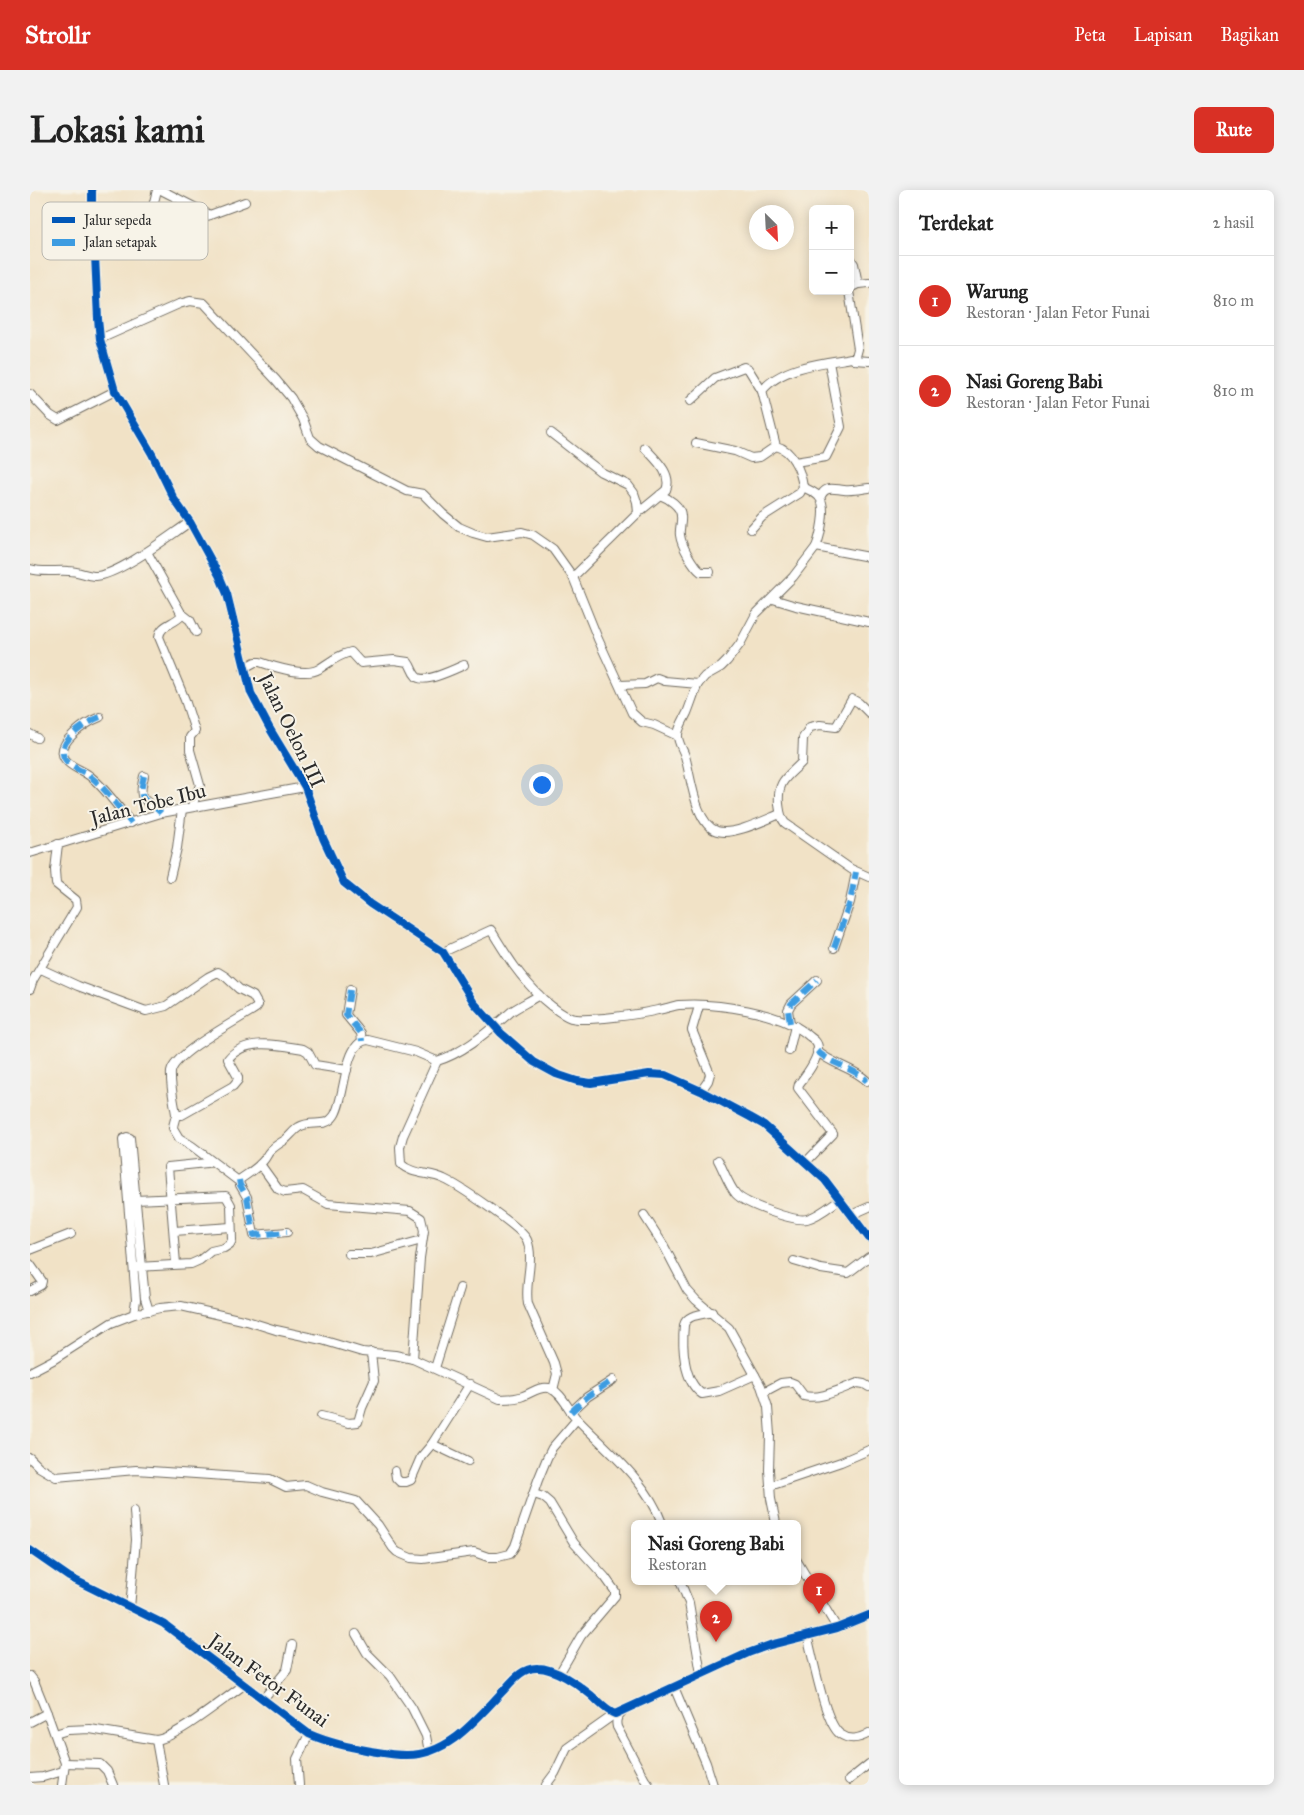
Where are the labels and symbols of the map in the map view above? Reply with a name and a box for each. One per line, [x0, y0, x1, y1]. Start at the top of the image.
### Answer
legend [42, 202, 208, 260]
north arrow [749, 205, 794, 250]
text: Jalur sepeda [82, 212, 151, 230]
text: Jalan setapak [82, 234, 157, 252]
street label: Jalan Oelon III [252, 667, 330, 792]
your location [529, 772, 555, 798]
street label: Jalan Tobe Ibu [86, 778, 209, 831]
pin: 1 [803, 1573, 835, 1614]
pin: 2 [700, 1601, 732, 1642]
street label: Jalan Fetor Funai [202, 1627, 334, 1733]

